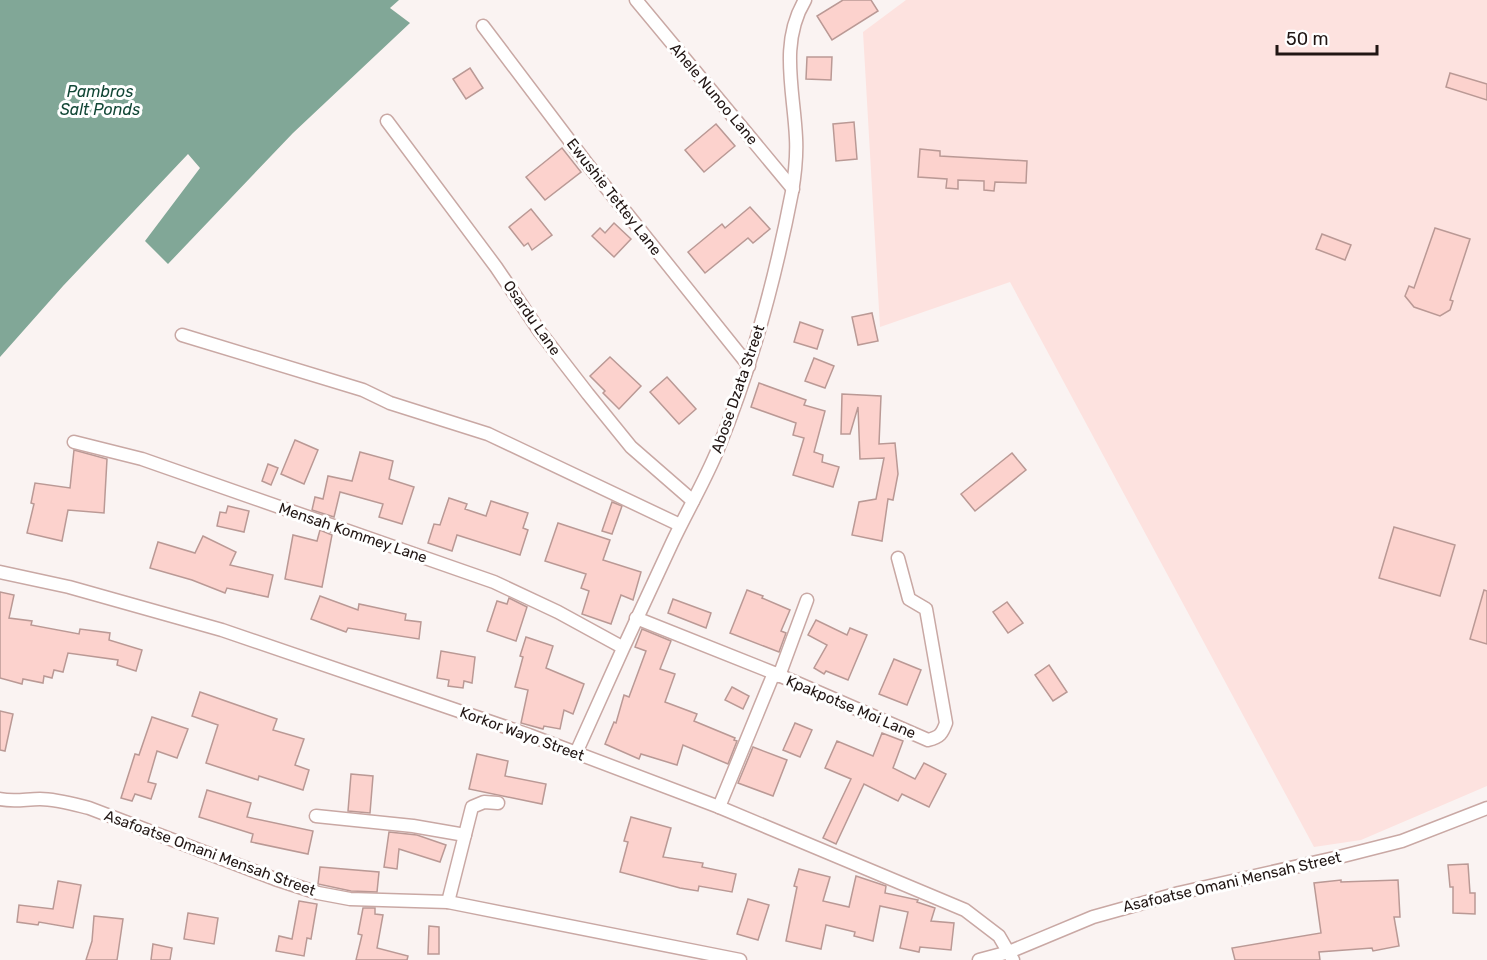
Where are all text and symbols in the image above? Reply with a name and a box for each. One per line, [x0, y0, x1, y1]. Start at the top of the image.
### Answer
scale bar [1277, 18, 1378, 56]
text: 50 m [1286, 28, 1329, 50]
street label: Ahele Nunoo Lane [666, 40, 762, 148]
water label: Pambros Salt Ponds [60, 82, 140, 119]
street label: Ewushie Tettey Lane [563, 135, 665, 259]
street label: Osardu Lane [500, 277, 564, 359]
street label: Abose Dzata Street [708, 322, 768, 456]
street label: Mensah Kommey Lane [276, 499, 430, 567]
street label: Kpakpotse Moi Lane [783, 672, 919, 742]
street label: Korkor Wayo Street [457, 703, 587, 765]
street label: Asafoatse Omani Mensah Street [102, 806, 318, 900]
street label: Asafoatse Omani Mensah Street [1121, 848, 1343, 916]

